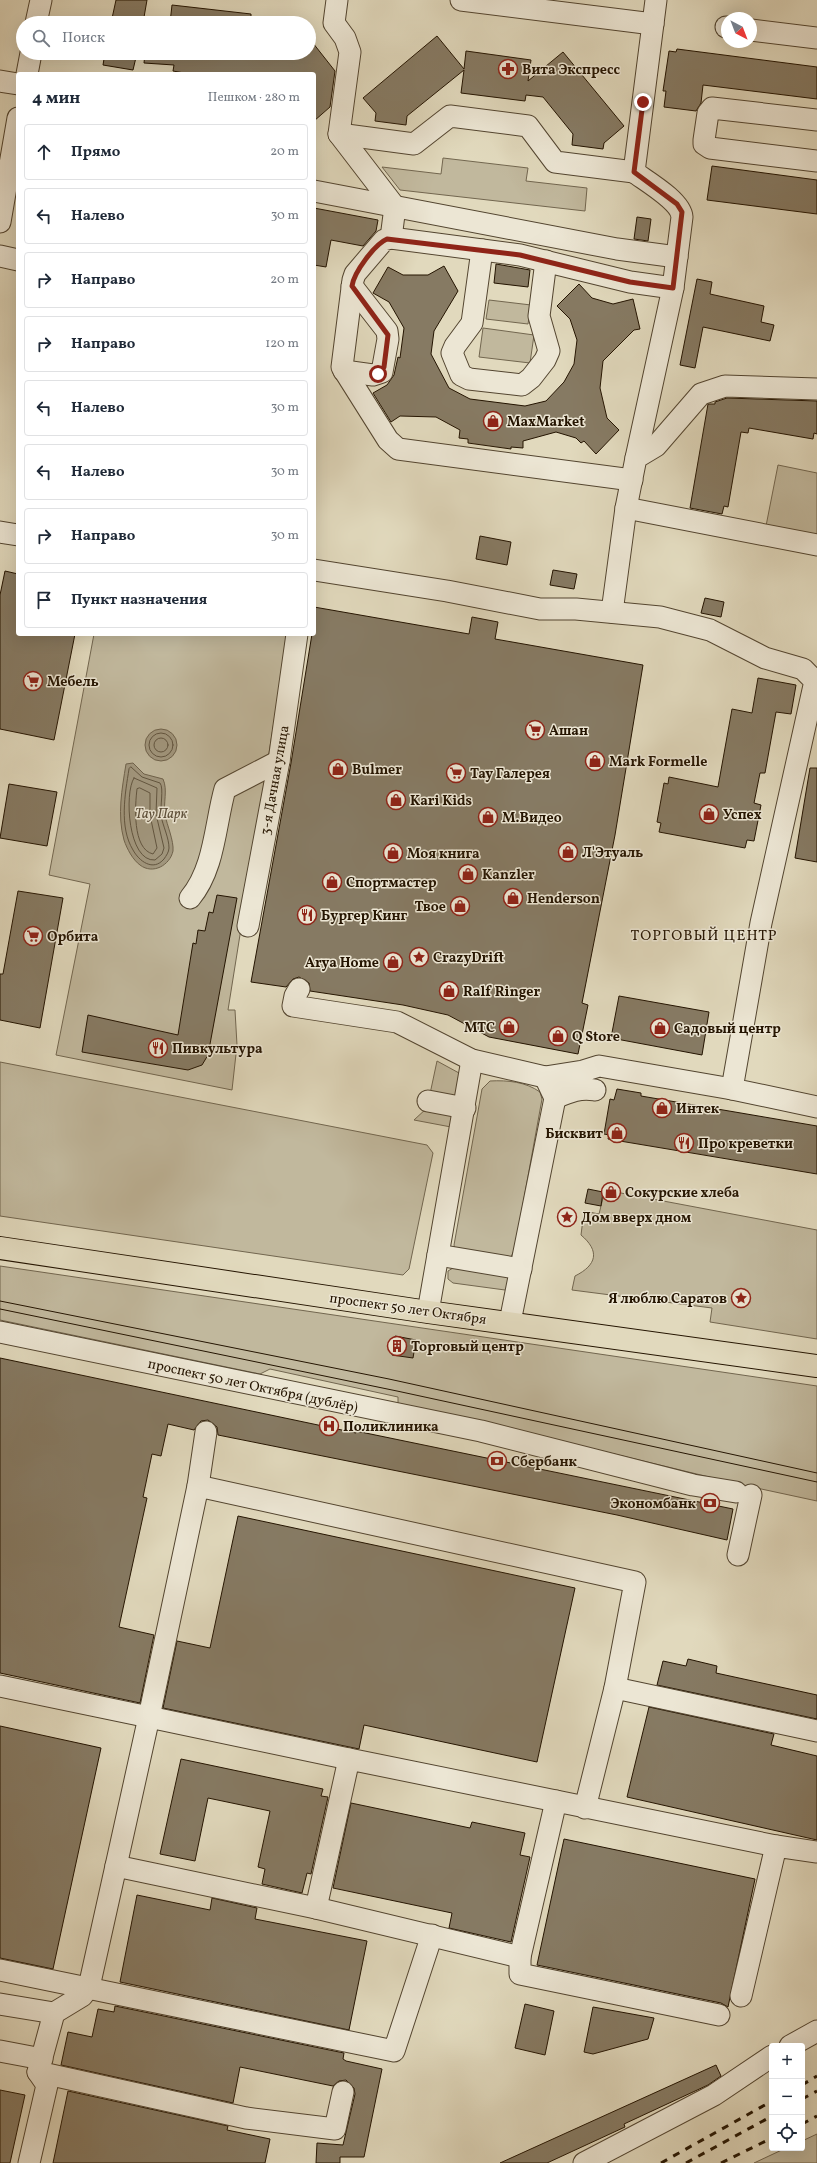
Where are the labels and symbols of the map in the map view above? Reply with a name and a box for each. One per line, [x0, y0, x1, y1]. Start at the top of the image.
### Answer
north arrow [721, 12, 757, 48]
pharmacy icon: Вита Экспресс [497, 58, 519, 80]
place label: Вита Экспресс [522, 61, 621, 80]
route end [634, 93, 652, 111]
route start [369, 365, 387, 383]
shop icon: MaxMarket [482, 410, 504, 432]
place label: MaxMarket [507, 413, 585, 432]
supermarket icon: Мебель [22, 670, 44, 692]
place label: Мебель [47, 673, 99, 692]
supermarket icon: Ашан [524, 719, 546, 741]
place label: Ашан [549, 722, 588, 741]
street label: 3-я Дачная улица [256, 724, 295, 837]
shop icon: Mark Formelle [584, 750, 606, 772]
place label: Mark Formelle [609, 753, 707, 772]
shop icon: Bulmer [327, 758, 349, 780]
place label: Bulmer [352, 761, 402, 780]
supermarket icon: Тау Галерея [445, 762, 467, 784]
place label: Тау Галерея [470, 765, 550, 784]
shop icon: Kari Kids [385, 789, 407, 811]
place label: Kari Kids [410, 792, 472, 811]
shop icon: Успех [698, 803, 720, 825]
park label: Тау Парк [135, 805, 187, 824]
shop icon: М.Видео [477, 806, 499, 828]
place label: Успех [723, 806, 762, 825]
place label: М.Видео [502, 809, 562, 828]
shop icon: Л'Этуаль [557, 841, 579, 863]
shop icon: Моя книга [382, 842, 404, 864]
place label: Л'Этуаль [582, 844, 643, 863]
place label: Моя книга [407, 845, 480, 864]
shop icon: Kanzler [457, 863, 479, 885]
place label: Kanzler [482, 866, 535, 885]
shop icon: Спортмастер [321, 871, 343, 893]
place label: Спортмастер [346, 874, 437, 893]
shop icon: Henderson [502, 887, 524, 909]
place label: Henderson [527, 890, 600, 909]
shop icon: Твое [449, 895, 471, 917]
place label: Твое [415, 898, 446, 917]
restaurant icon: Бургер Кинг [296, 904, 318, 926]
place label: Бургер Кинг [321, 907, 408, 926]
supermarket icon: Орбита [22, 925, 44, 947]
district label: ТОРГОВЫЙ ЦЕНТР [631, 926, 777, 947]
place label: Орбита [47, 928, 99, 947]
place icon: CrazyDrift [408, 946, 430, 968]
place label: CrazyDrift [433, 949, 504, 968]
shop icon: Arya Home [382, 951, 404, 973]
place label: Arya Home [305, 954, 379, 973]
shop icon: Ralf Ringer [438, 980, 460, 1002]
place label: Ralf Ringer [463, 983, 540, 1002]
shop icon: МТС [498, 1016, 520, 1038]
shop icon: Садовый центр [649, 1017, 671, 1039]
place label: МТС [464, 1019, 495, 1038]
place label: Садовый центр [674, 1020, 781, 1039]
shop icon: Q Store [547, 1025, 569, 1047]
place label: Q Store [572, 1028, 620, 1047]
restaurant icon: Пивкультура [147, 1037, 169, 1059]
place label: Пивкультура [172, 1040, 263, 1059]
shop icon: Интек [651, 1097, 673, 1119]
place label: Интек [676, 1100, 720, 1119]
shop icon: Бисквит [606, 1122, 628, 1144]
place label: Бисквит [545, 1125, 603, 1144]
restaurant icon: Про креветки [673, 1132, 695, 1154]
place label: Про креветки [698, 1135, 793, 1154]
shop icon: Сокурские хлеба [600, 1181, 622, 1203]
place label: Сокурские хлеба [625, 1184, 740, 1203]
place icon: Дом вверх дном [556, 1206, 578, 1228]
place label: Дом вверх дном [581, 1209, 692, 1228]
place icon: Я люблю Саратов [730, 1287, 752, 1309]
street label: проспект 50 лет Октября [328, 1289, 487, 1330]
place label: Я люблю Саратов [608, 1290, 727, 1309]
building icon: Торговый центр [386, 1335, 408, 1357]
place label: Торговый центр [411, 1338, 524, 1357]
street label: проспект 50 лет Октября (дублёр) [146, 1355, 359, 1418]
hospital icon: Поликлиника [318, 1415, 340, 1437]
place label: Поликлиника [343, 1418, 439, 1437]
bank icon: Сбербанк [486, 1450, 508, 1472]
place label: Сбербанк [511, 1453, 578, 1472]
bank icon: Экономбанк [699, 1492, 721, 1514]
place label: Экономбанк [610, 1495, 697, 1514]

